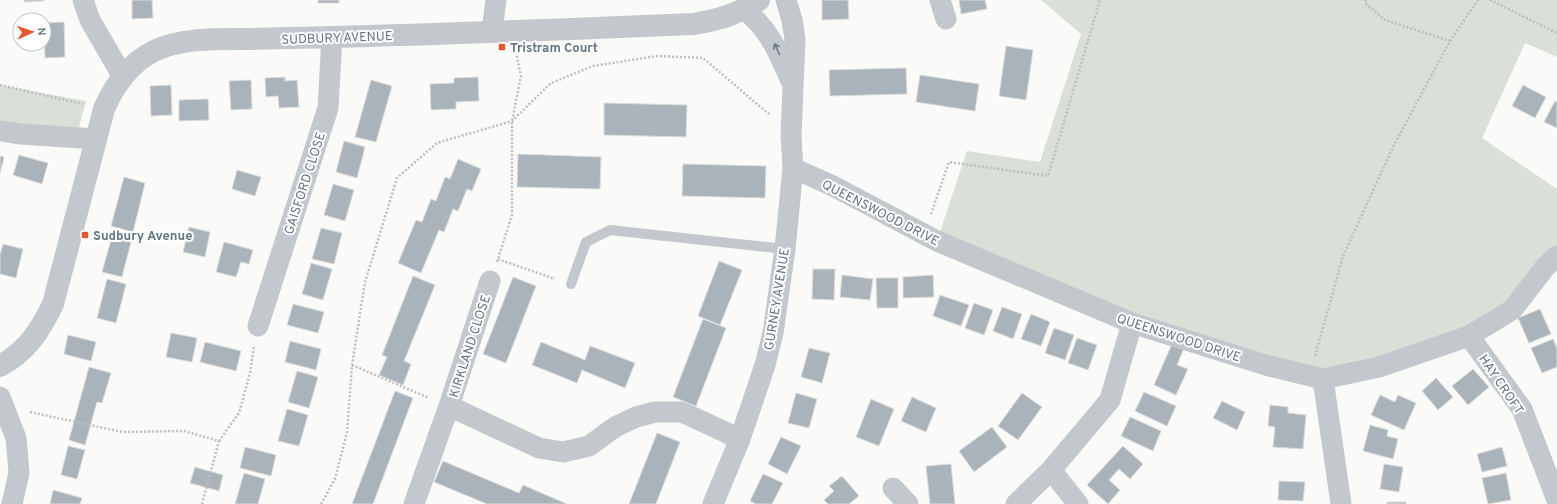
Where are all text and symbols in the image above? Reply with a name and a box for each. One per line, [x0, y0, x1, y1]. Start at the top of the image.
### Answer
north arrow [12, 12, 52, 52]
text: N [34, 27, 48, 36]
street label: SUDBURY AVENUE [281, 29, 393, 49]
place label: Tristram Court [510, 41, 598, 57]
marker: Tristram Court [497, 42, 507, 52]
one-way arrow [773, 44, 780, 56]
street label: GAISFORD CLOSE [282, 130, 330, 237]
street label: QUEENSWOOD DRIVE [819, 177, 941, 250]
place label: Sudbury Avenue [93, 229, 192, 245]
marker: Sudbury Avenue [80, 230, 90, 240]
street label: GURNEY AVENUE [762, 247, 794, 352]
street label: KIRKLAND CLOSE [447, 293, 495, 400]
street label: QUEENSWOOD DRIVE [1114, 311, 1242, 367]
street label: HAY CROFT [1474, 352, 1526, 418]

